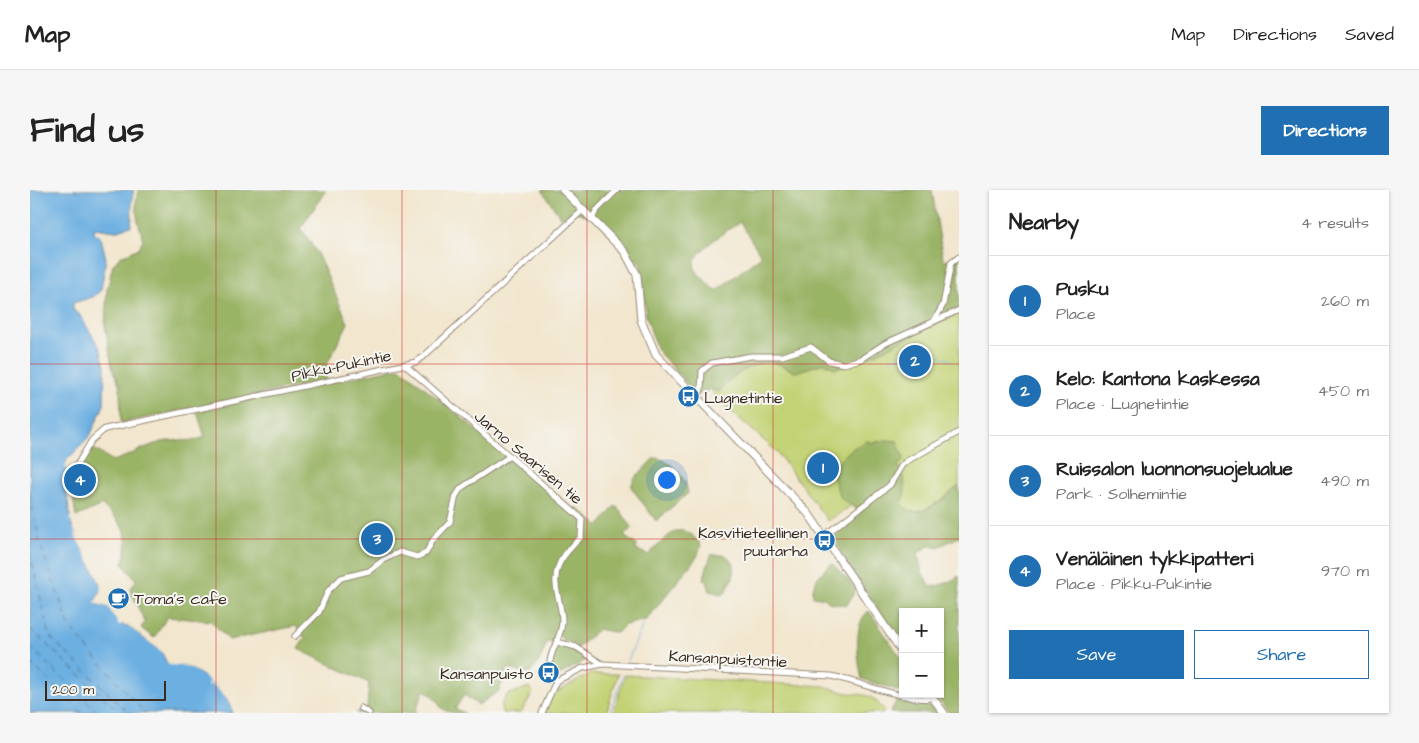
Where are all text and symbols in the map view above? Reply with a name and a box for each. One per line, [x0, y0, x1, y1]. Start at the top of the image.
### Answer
text: Map [25, 18, 70, 52]
text: Map [1171, 22, 1205, 47]
text: Directions [1233, 22, 1317, 47]
text: Saved [1345, 22, 1394, 47]
text: Find us [30, 106, 144, 155]
button: Directions [1261, 106, 1389, 155]
text: Nearby [1009, 208, 1079, 237]
text: 4 results [1301, 212, 1369, 234]
text: Pusku [1056, 276, 1109, 303]
text: 1 [1024, 290, 1026, 312]
text: 260 m [1321, 290, 1369, 312]
text: Place [1056, 303, 1096, 325]
pin: 2 [899, 342, 931, 380]
street label: Pikku-Pukintie [289, 345, 393, 387]
text: Kelo: Kantona kaskessa [1056, 366, 1260, 393]
text: 2 [1020, 380, 1030, 402]
text: 450 m [1318, 380, 1369, 402]
bus stop icon: Lugnetintie [676, 385, 700, 409]
place label: Lugnetintie [704, 387, 783, 410]
text: Place · Lugnetintie [1056, 393, 1189, 415]
street label: Jarno Saarisen tie [469, 406, 588, 510]
pin: 1 [807, 449, 839, 487]
text: Ruissalon luonnonsuojelualue [1056, 456, 1293, 483]
pin: 4 [64, 461, 96, 499]
your location [654, 467, 680, 493]
text: 3 [1021, 470, 1029, 492]
text: 490 m [1320, 470, 1369, 492]
text: Park · Solhemintie [1056, 483, 1187, 505]
pin: 3 [361, 520, 393, 558]
place label: Kasvitieteellinen puutarha [698, 522, 808, 562]
bus stop icon: Kasvitieteellinen puutarha [812, 529, 836, 553]
text: Venäläinen tykkipatteri [1056, 546, 1253, 573]
text: 4 [1020, 560, 1030, 582]
text: 970 m [1321, 560, 1369, 582]
text: Place · Pikku-Pukintie [1056, 573, 1212, 595]
cafe icon: Toma's cafe [106, 586, 130, 610]
place label: Toma's cafe [134, 588, 227, 610]
map controls [899, 608, 944, 698]
button: + [899, 608, 944, 653]
button: Save [1009, 630, 1184, 679]
button: Share [1194, 630, 1369, 679]
street label: Kansanpuistontie [668, 645, 788, 673]
button: − [899, 653, 944, 698]
bus stop icon: Kansanpuisto [537, 661, 561, 685]
place label: Kansanpuisto [440, 663, 533, 685]
scale bar [45, 678, 166, 701]
text: 200 m [52, 680, 94, 700]

